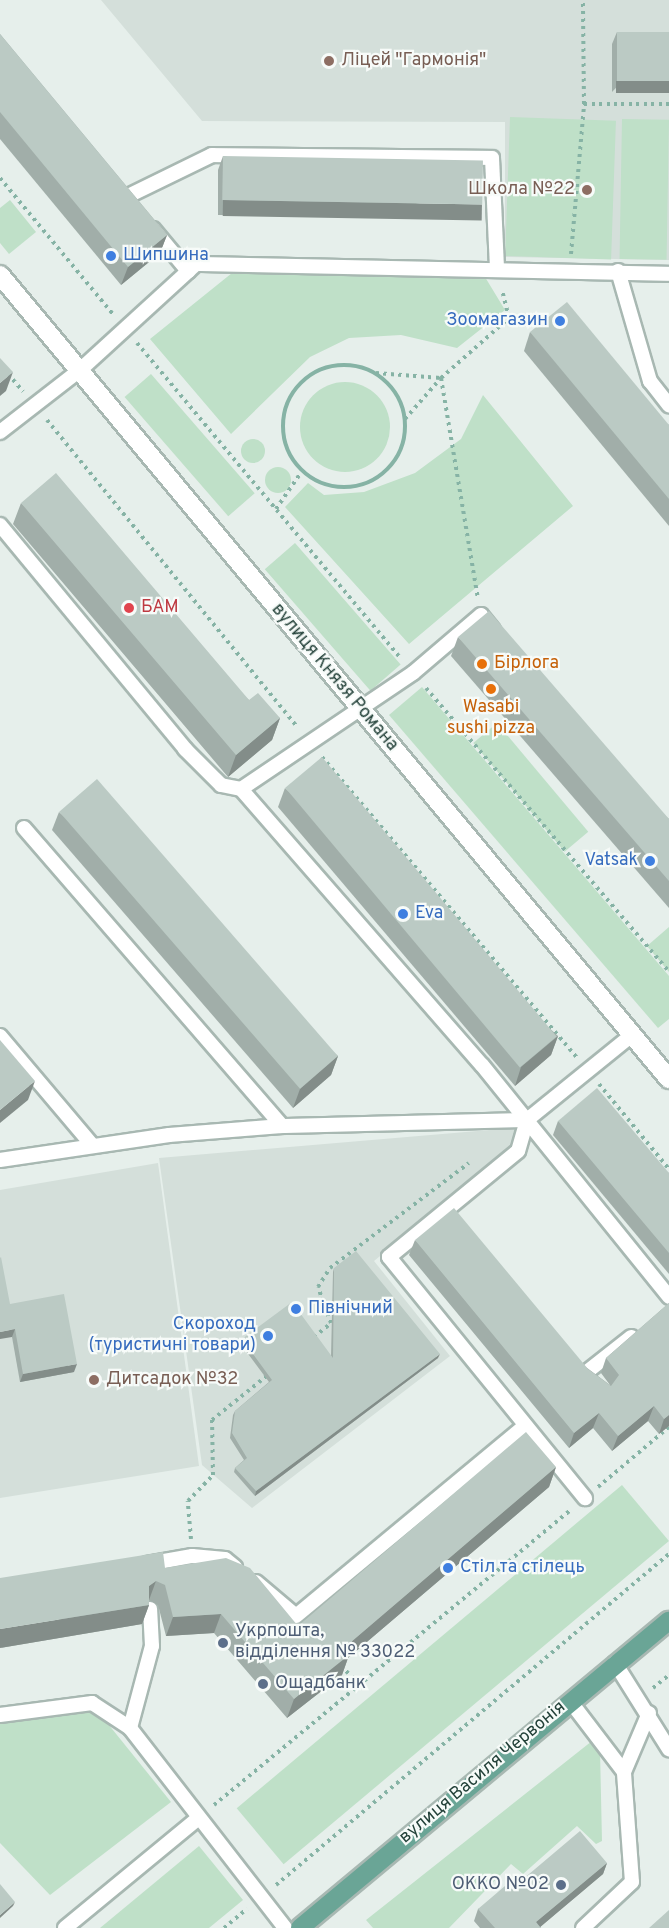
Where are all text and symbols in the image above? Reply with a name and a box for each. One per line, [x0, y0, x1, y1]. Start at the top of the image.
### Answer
place label: Ліцей "Гармонія" [341, 50, 486, 72]
marker: Ліцей "Гармонія" [322, 54, 336, 68]
place label: Школа №22 [468, 179, 575, 201]
marker: Школа №22 [580, 183, 594, 197]
place label: Шипшина [123, 245, 209, 267]
marker: Шипшина [104, 249, 118, 263]
place label: Зоомагазин [446, 310, 548, 332]
marker: Зоомагазин [553, 314, 567, 328]
place label: БАМ [141, 597, 179, 619]
street label: вулиця Князя Романа [266, 600, 402, 756]
marker: БАМ [122, 601, 136, 615]
place label: Бірлога [494, 653, 559, 675]
marker: Бірлога [475, 657, 489, 671]
marker: Wasabi sushi pizza [484, 682, 498, 696]
place label: Wasabi sushi pizza [447, 698, 535, 740]
place label: Vatsak [584, 850, 638, 872]
marker: Vatsak [643, 854, 657, 868]
place label: Eva [415, 903, 443, 925]
marker: Eva [396, 907, 410, 921]
place label: Північний [308, 1298, 393, 1320]
marker: Північний [289, 1302, 303, 1316]
place label: Скороход (туристичні товари) [89, 1315, 256, 1358]
marker: Скороход (туристичні товари) [261, 1329, 275, 1343]
place label: Дитсадок №32 [106, 1369, 238, 1391]
marker: Дитсадок №32 [87, 1373, 101, 1387]
place label: Стіл та стілець [460, 1557, 585, 1579]
marker: Стіл та стілець [441, 1561, 455, 1575]
place label: Укрпошта, відділення № 33022 [235, 1622, 415, 1664]
marker: Укрпошта, відділення № 33022 [216, 1636, 230, 1650]
place label: Ощадбанк [275, 1673, 366, 1695]
marker: Ощадбанк [256, 1677, 270, 1691]
street label: вулиця Василя Червонія [395, 1697, 571, 1849]
place label: ОККО №02 [452, 1874, 549, 1896]
marker: ОККО №02 [554, 1878, 568, 1892]

